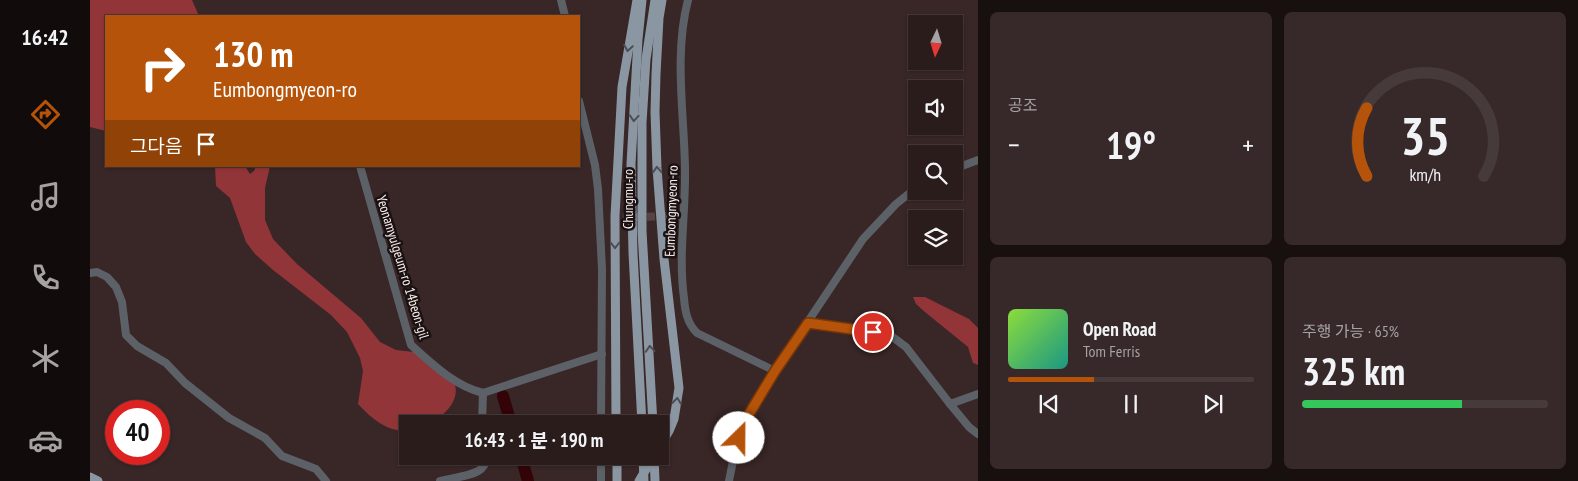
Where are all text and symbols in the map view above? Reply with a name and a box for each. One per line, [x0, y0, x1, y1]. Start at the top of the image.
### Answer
north arrow [908, 15, 962, 70]
map controls [908, 15, 963, 265]
text: 16:42 [21, 23, 69, 51]
text: 130 m [213, 31, 294, 77]
icon: right [130, 35, 195, 100]
one-way arrow [623, 44, 634, 52]
text: Eumbongmyeon-ro [213, 75, 357, 103]
button: sound [908, 80, 963, 135]
text: 공조 [1008, 95, 1037, 115]
icon: directions [28, 97, 63, 132]
text: 35 [1400, 102, 1450, 169]
one-way arrow [628, 115, 639, 123]
text: 19° [1106, 120, 1156, 169]
text: − [1008, 126, 1020, 163]
text: + [1242, 126, 1254, 163]
icon: arrive [192, 130, 220, 158]
text: 그다음 [130, 134, 182, 158]
button: search [908, 145, 963, 200]
text: km/h [1409, 163, 1441, 186]
street label: Eumbongmyeon-ro [660, 165, 682, 257]
one-way arrow [652, 166, 663, 174]
street label: Chungmu-ro [619, 169, 637, 229]
icon: music [28, 179, 63, 214]
street label: Yeonamyulgeum-ro 14beon-gil [373, 193, 434, 342]
button: layers [908, 210, 963, 265]
one-way arrow [610, 242, 620, 249]
icon: phone [28, 260, 63, 295]
pin [852, 311, 894, 353]
text: Open Road [1083, 317, 1156, 341]
icon: arrive [859, 318, 887, 346]
text: 주행 가능 · 65% [1302, 321, 1399, 341]
icon: climate [28, 341, 63, 376]
text: Tom Ferris [1083, 341, 1140, 361]
one-way arrow [644, 345, 655, 353]
text: 325 km [1302, 346, 1405, 395]
icon: previous [1035, 390, 1063, 418]
icon: pause [1117, 390, 1145, 418]
icon: next [1199, 390, 1227, 418]
one-way arrow [671, 397, 682, 405]
speed limit sign: 40 [105, 400, 170, 465]
position arrow [712, 411, 764, 463]
icon: car [28, 423, 63, 458]
text: 16:43 · 1 분 · 190 m [465, 428, 603, 452]

